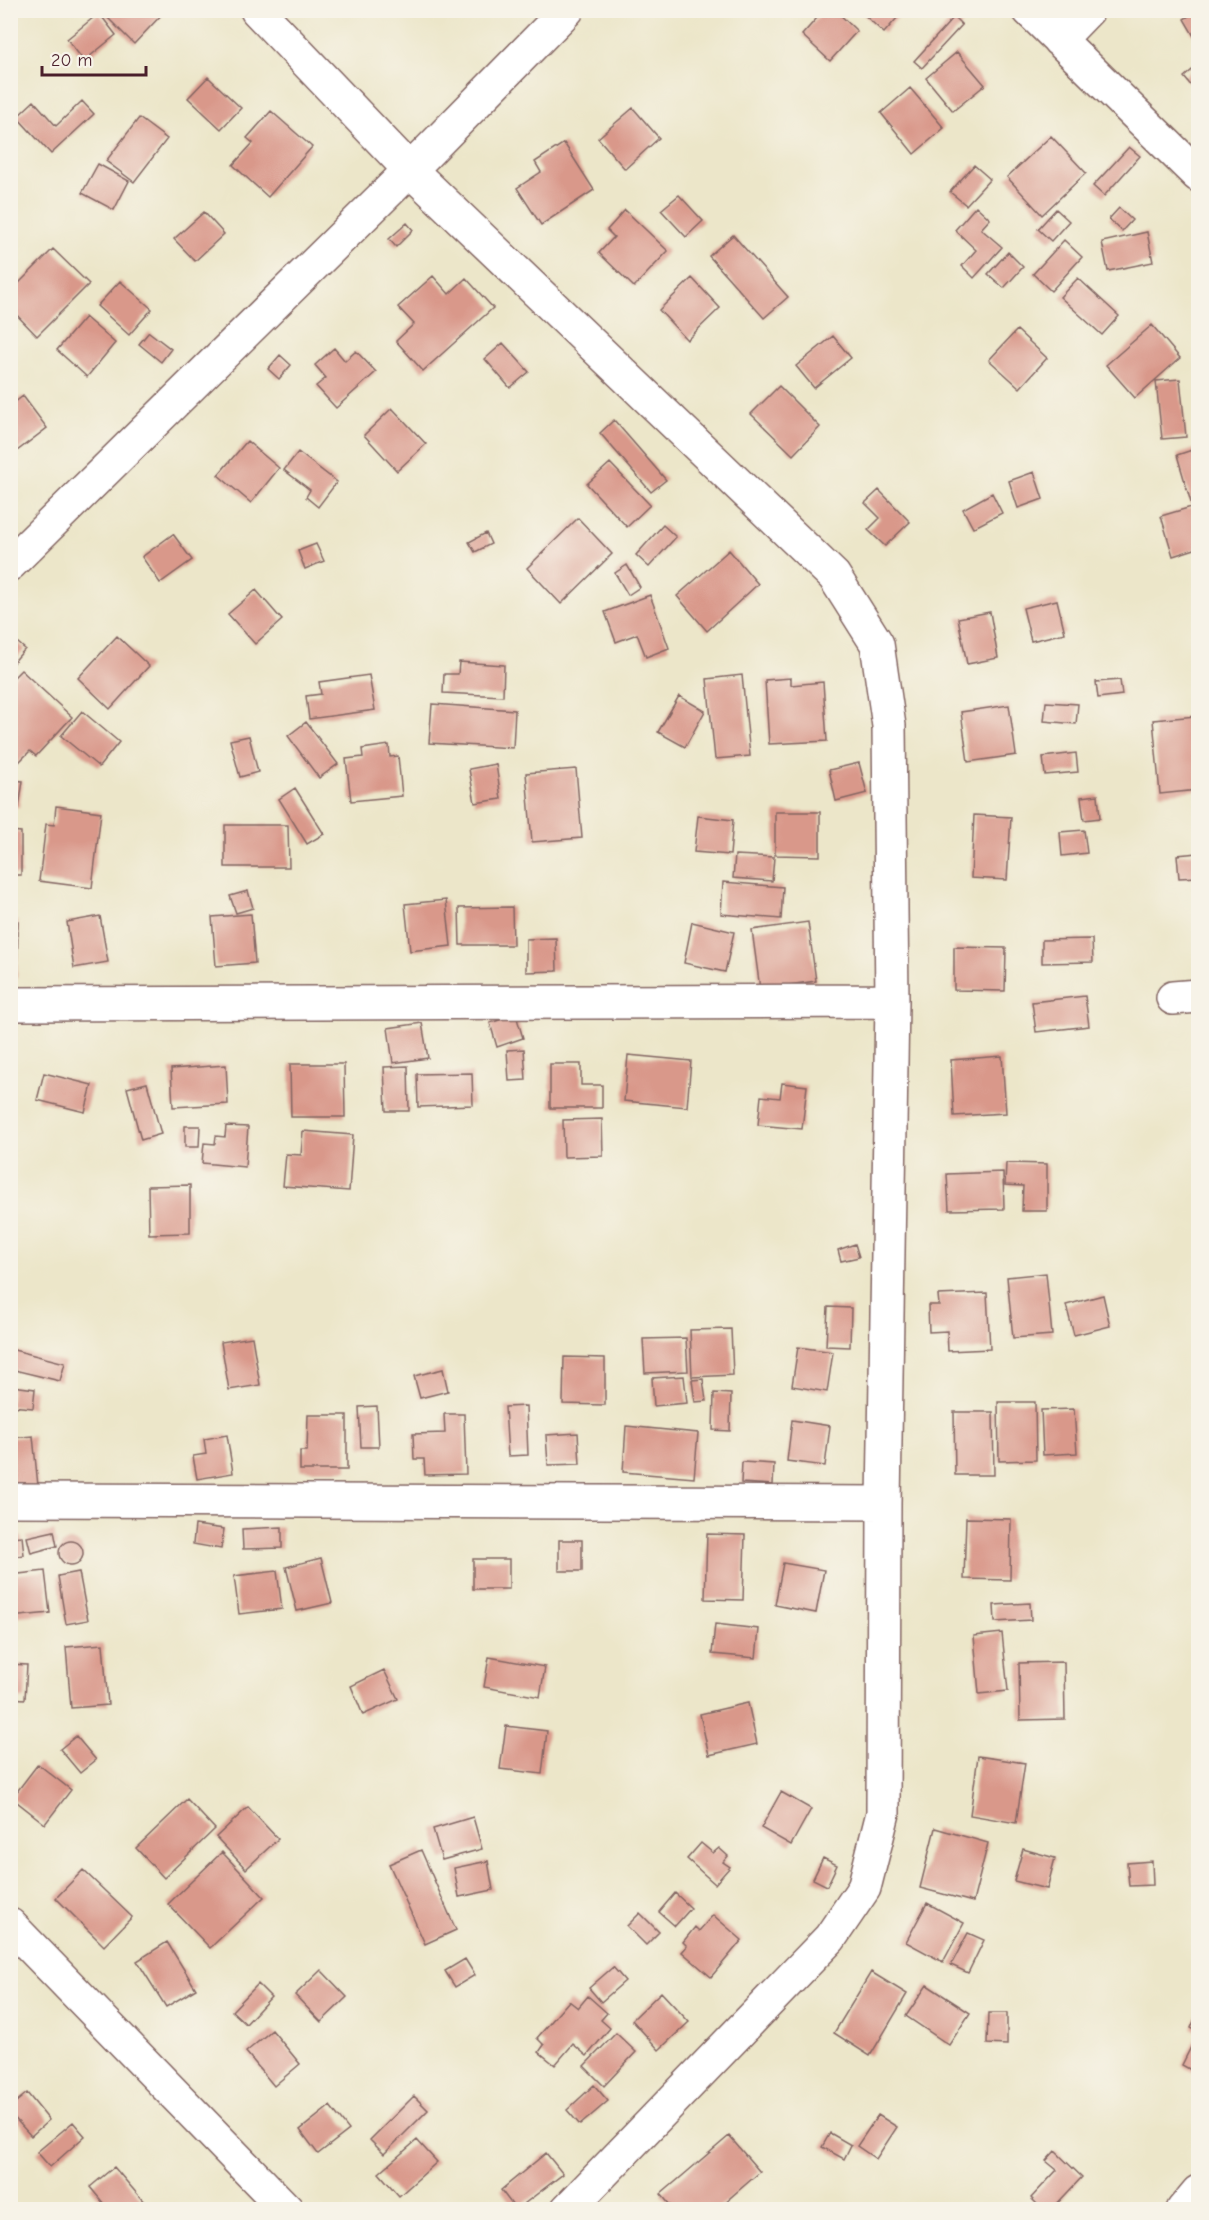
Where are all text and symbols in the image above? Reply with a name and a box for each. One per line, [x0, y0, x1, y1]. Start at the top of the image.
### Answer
scale bar [42, 39, 146, 77]
text: 20 m [51, 50, 92, 71]

